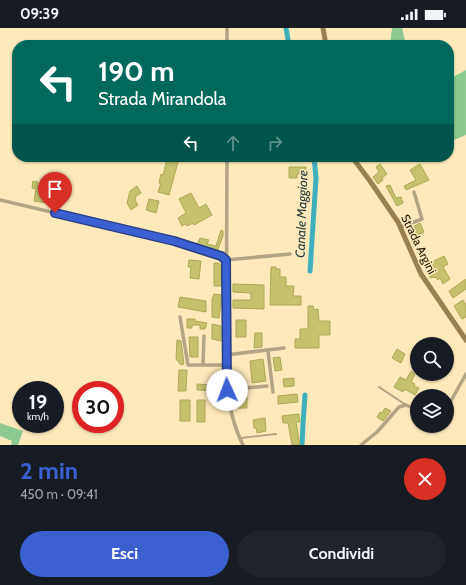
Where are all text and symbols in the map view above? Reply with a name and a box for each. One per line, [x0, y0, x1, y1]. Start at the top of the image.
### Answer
text: 09:39 [20, 5, 59, 23]
text: 190 m [98, 54, 174, 88]
icon: left [32, 56, 84, 108]
text: Strada Mirandola [98, 88, 227, 110]
icon: left [180, 132, 202, 154]
icon: ahead [222, 132, 244, 154]
icon: right [264, 132, 286, 154]
water label: Canale Maggiore [291, 170, 311, 258]
pin [38, 172, 72, 213]
icon: arrive [44, 178, 66, 200]
street label: Strada Argini [398, 212, 440, 276]
map controls [410, 337, 454, 433]
button: search [410, 337, 454, 381]
position arrow [206, 369, 248, 411]
speed limit sign: 30 [72, 381, 124, 433]
button: layers [410, 389, 454, 433]
text: 19 [29, 390, 47, 414]
text: km/h [27, 410, 49, 423]
text: 2 min [20, 456, 78, 485]
button: close [404, 458, 446, 500]
text: 450 m · 09:41 [20, 486, 98, 502]
button: Esci [20, 531, 229, 577]
button: Condividi [237, 531, 446, 577]

